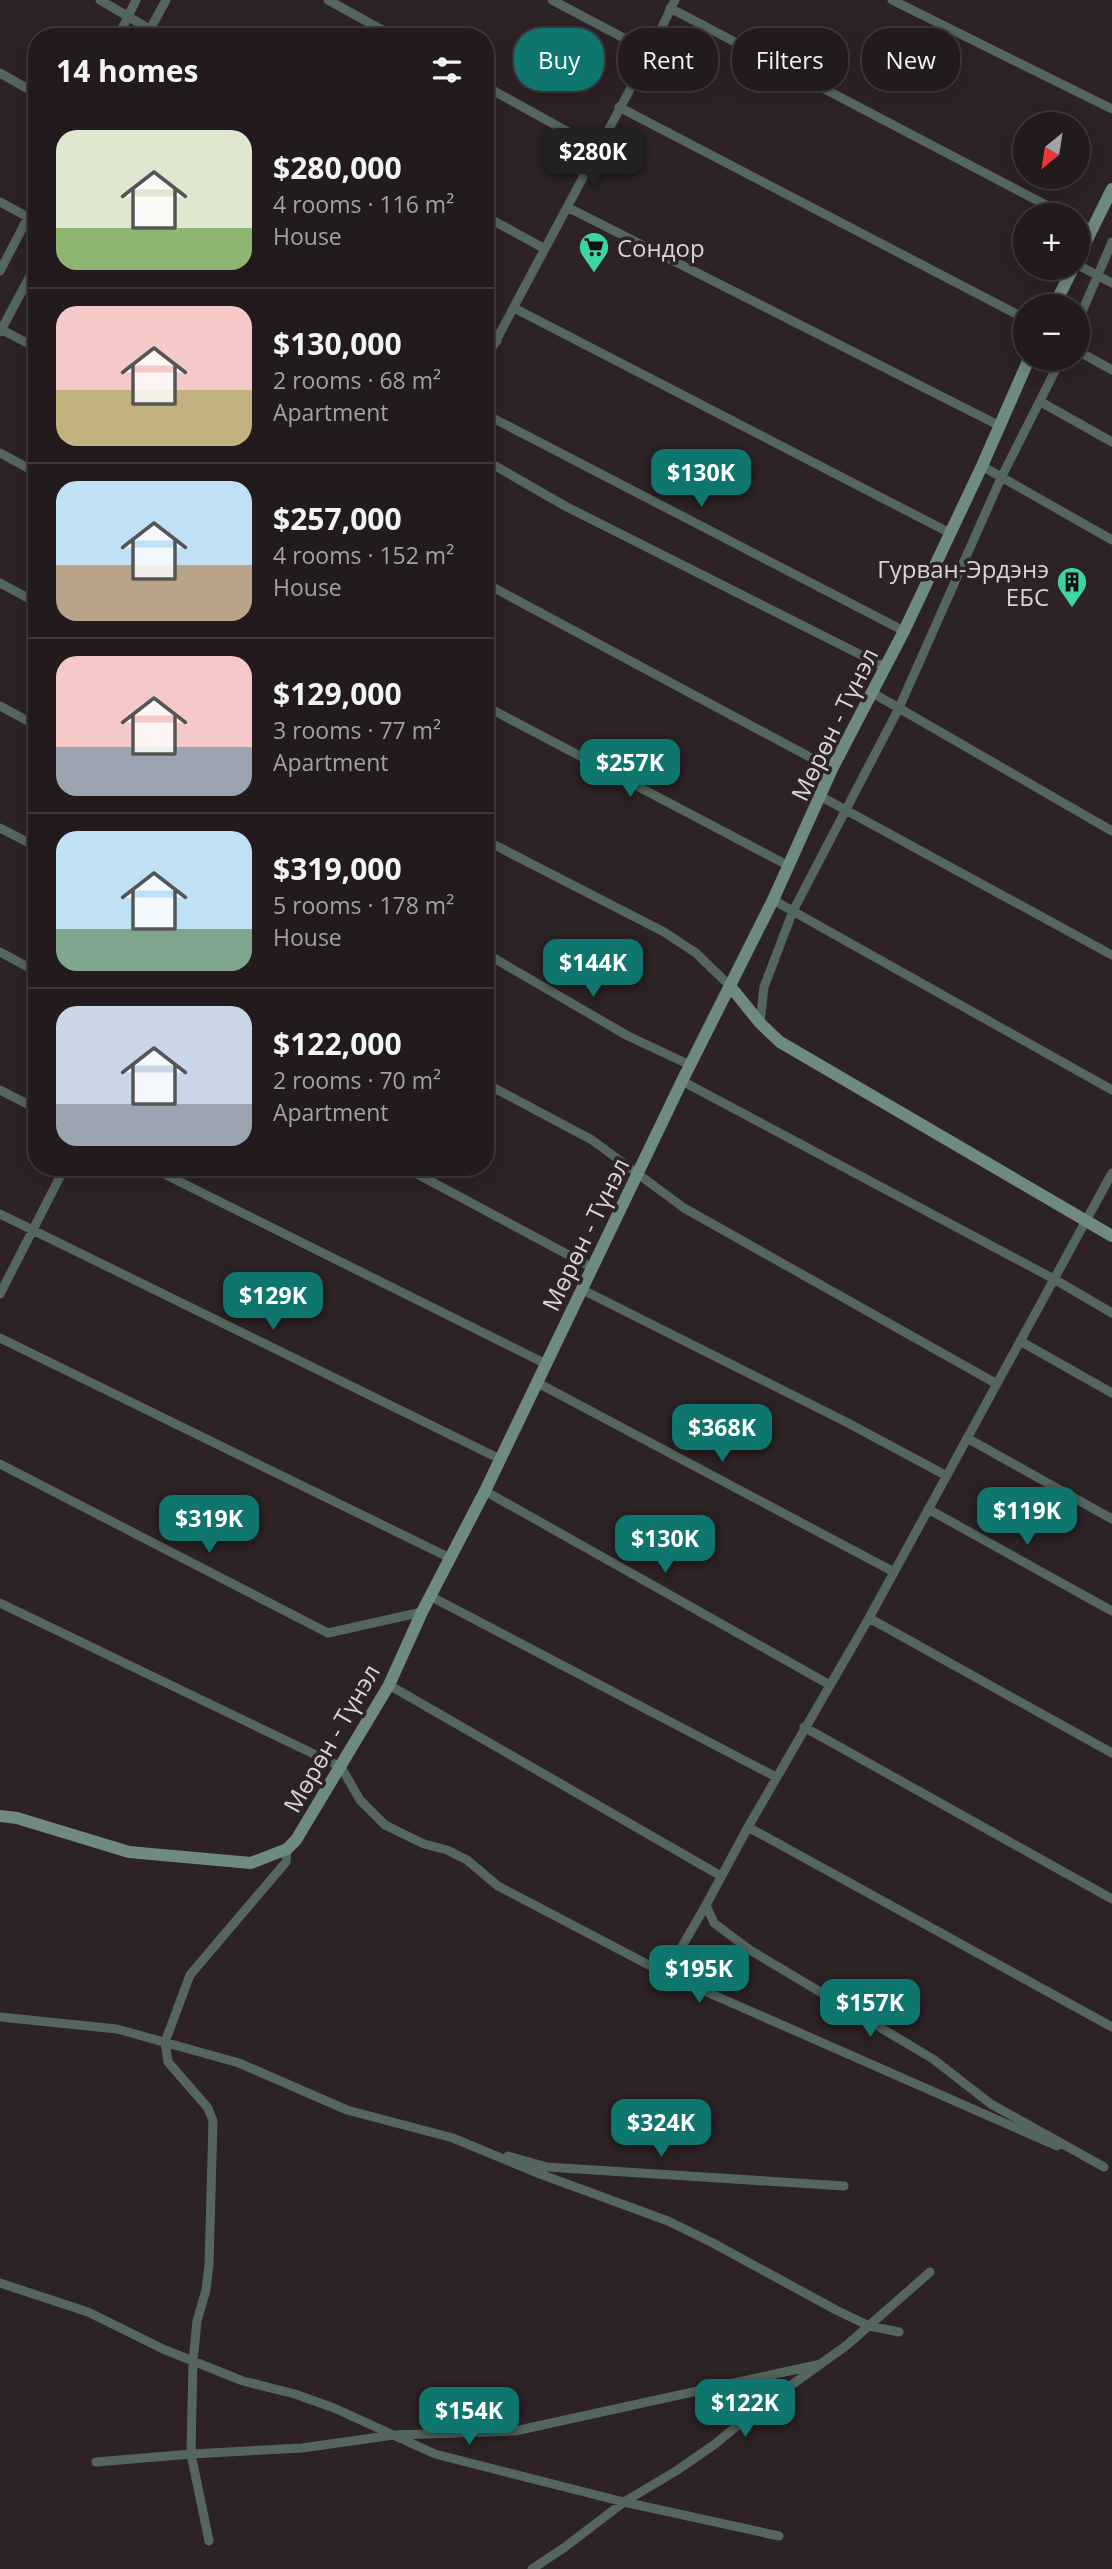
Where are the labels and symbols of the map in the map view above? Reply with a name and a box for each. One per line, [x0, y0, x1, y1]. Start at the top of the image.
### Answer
north arrow [1013, 112, 1090, 189]
pin: $280K [544, 128, 642, 188]
supermarket icon: Сондор [577, 230, 611, 274]
place label: Сондор [617, 231, 705, 264]
pin: $130K [652, 449, 750, 509]
place label: Гурван-Эрдэнэ ЕБС [877, 552, 1049, 613]
building icon: Гурван-Эрдэнэ ЕБС [1055, 565, 1089, 609]
street label: Мөрөн - Түнэл [783, 642, 885, 806]
pin: $257K [581, 740, 679, 799]
pin: $144K [544, 940, 642, 999]
street label: Мөрөн - Түнэл [534, 1152, 636, 1316]
pin: $129K [224, 1272, 322, 1332]
pin: $368K [673, 1404, 771, 1464]
pin: $119K [978, 1488, 1076, 1547]
pin: $319K [160, 1496, 258, 1555]
pin: $130K [616, 1516, 714, 1575]
street label: Мөрөн - Түнэл [275, 1658, 387, 1818]
pin: $195K [650, 1946, 748, 2005]
pin: $157K [821, 1980, 919, 2039]
pin: $324K [612, 2100, 710, 2159]
pin: $122K [696, 2380, 794, 2439]
pin: $154K [420, 2388, 518, 2447]

